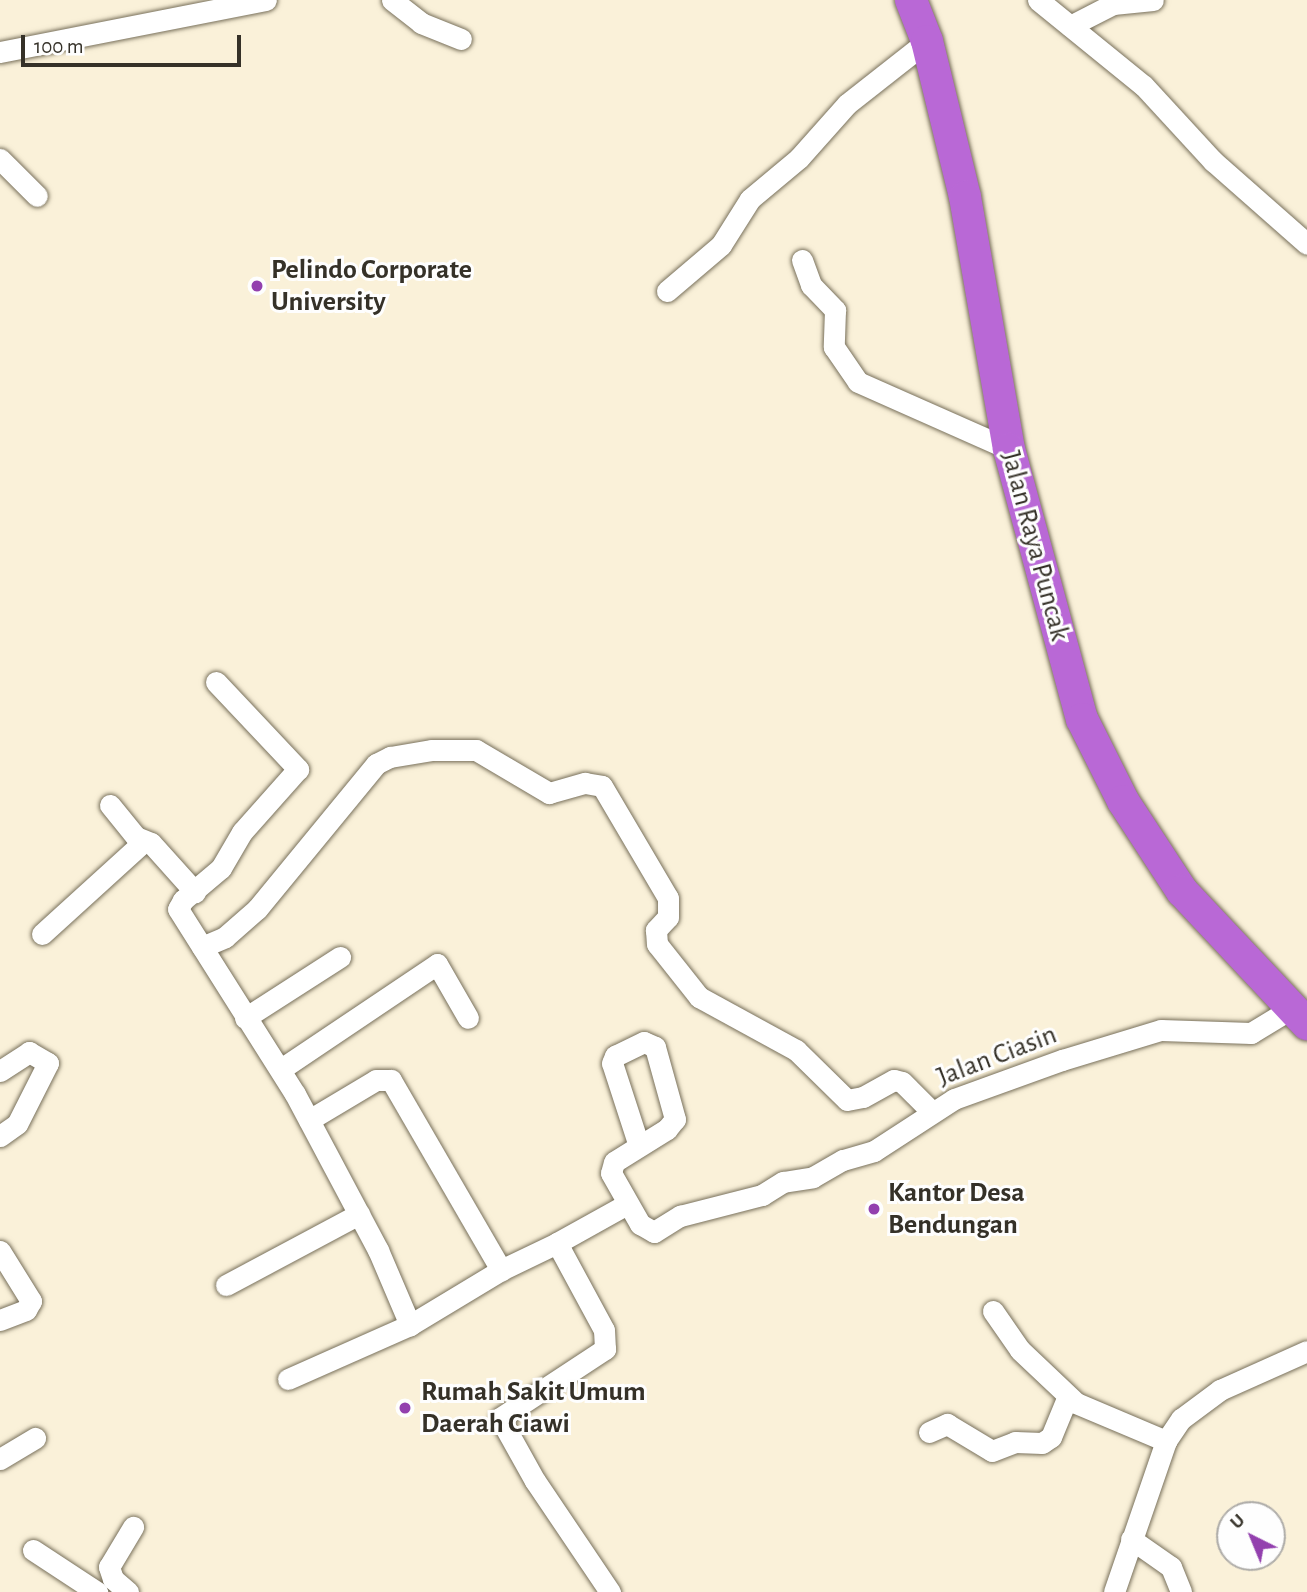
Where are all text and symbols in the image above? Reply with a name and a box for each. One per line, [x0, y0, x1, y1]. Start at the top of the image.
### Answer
scale bar [24, 21, 245, 65]
text: 100 m [34, 36, 84, 57]
place label: Pelindo Corporate University [271, 253, 472, 319]
marker: Pelindo Corporate University [249, 278, 265, 294]
street label: Jalan Raya Puncak [994, 447, 1076, 645]
street label: Jalan Ciasin [932, 1018, 1062, 1094]
place label: Kantor Desa Bendungan [888, 1176, 1025, 1242]
marker: Kantor Desa Bendungan [866, 1201, 882, 1217]
place label: Rumah Sakit Umum Daerah Ciawi [421, 1375, 646, 1441]
marker: Rumah Sakit Umum Daerah Ciawi [395, 1398, 415, 1418]
north arrow [1216, 1501, 1286, 1571]
text: U [1227, 1511, 1249, 1533]

